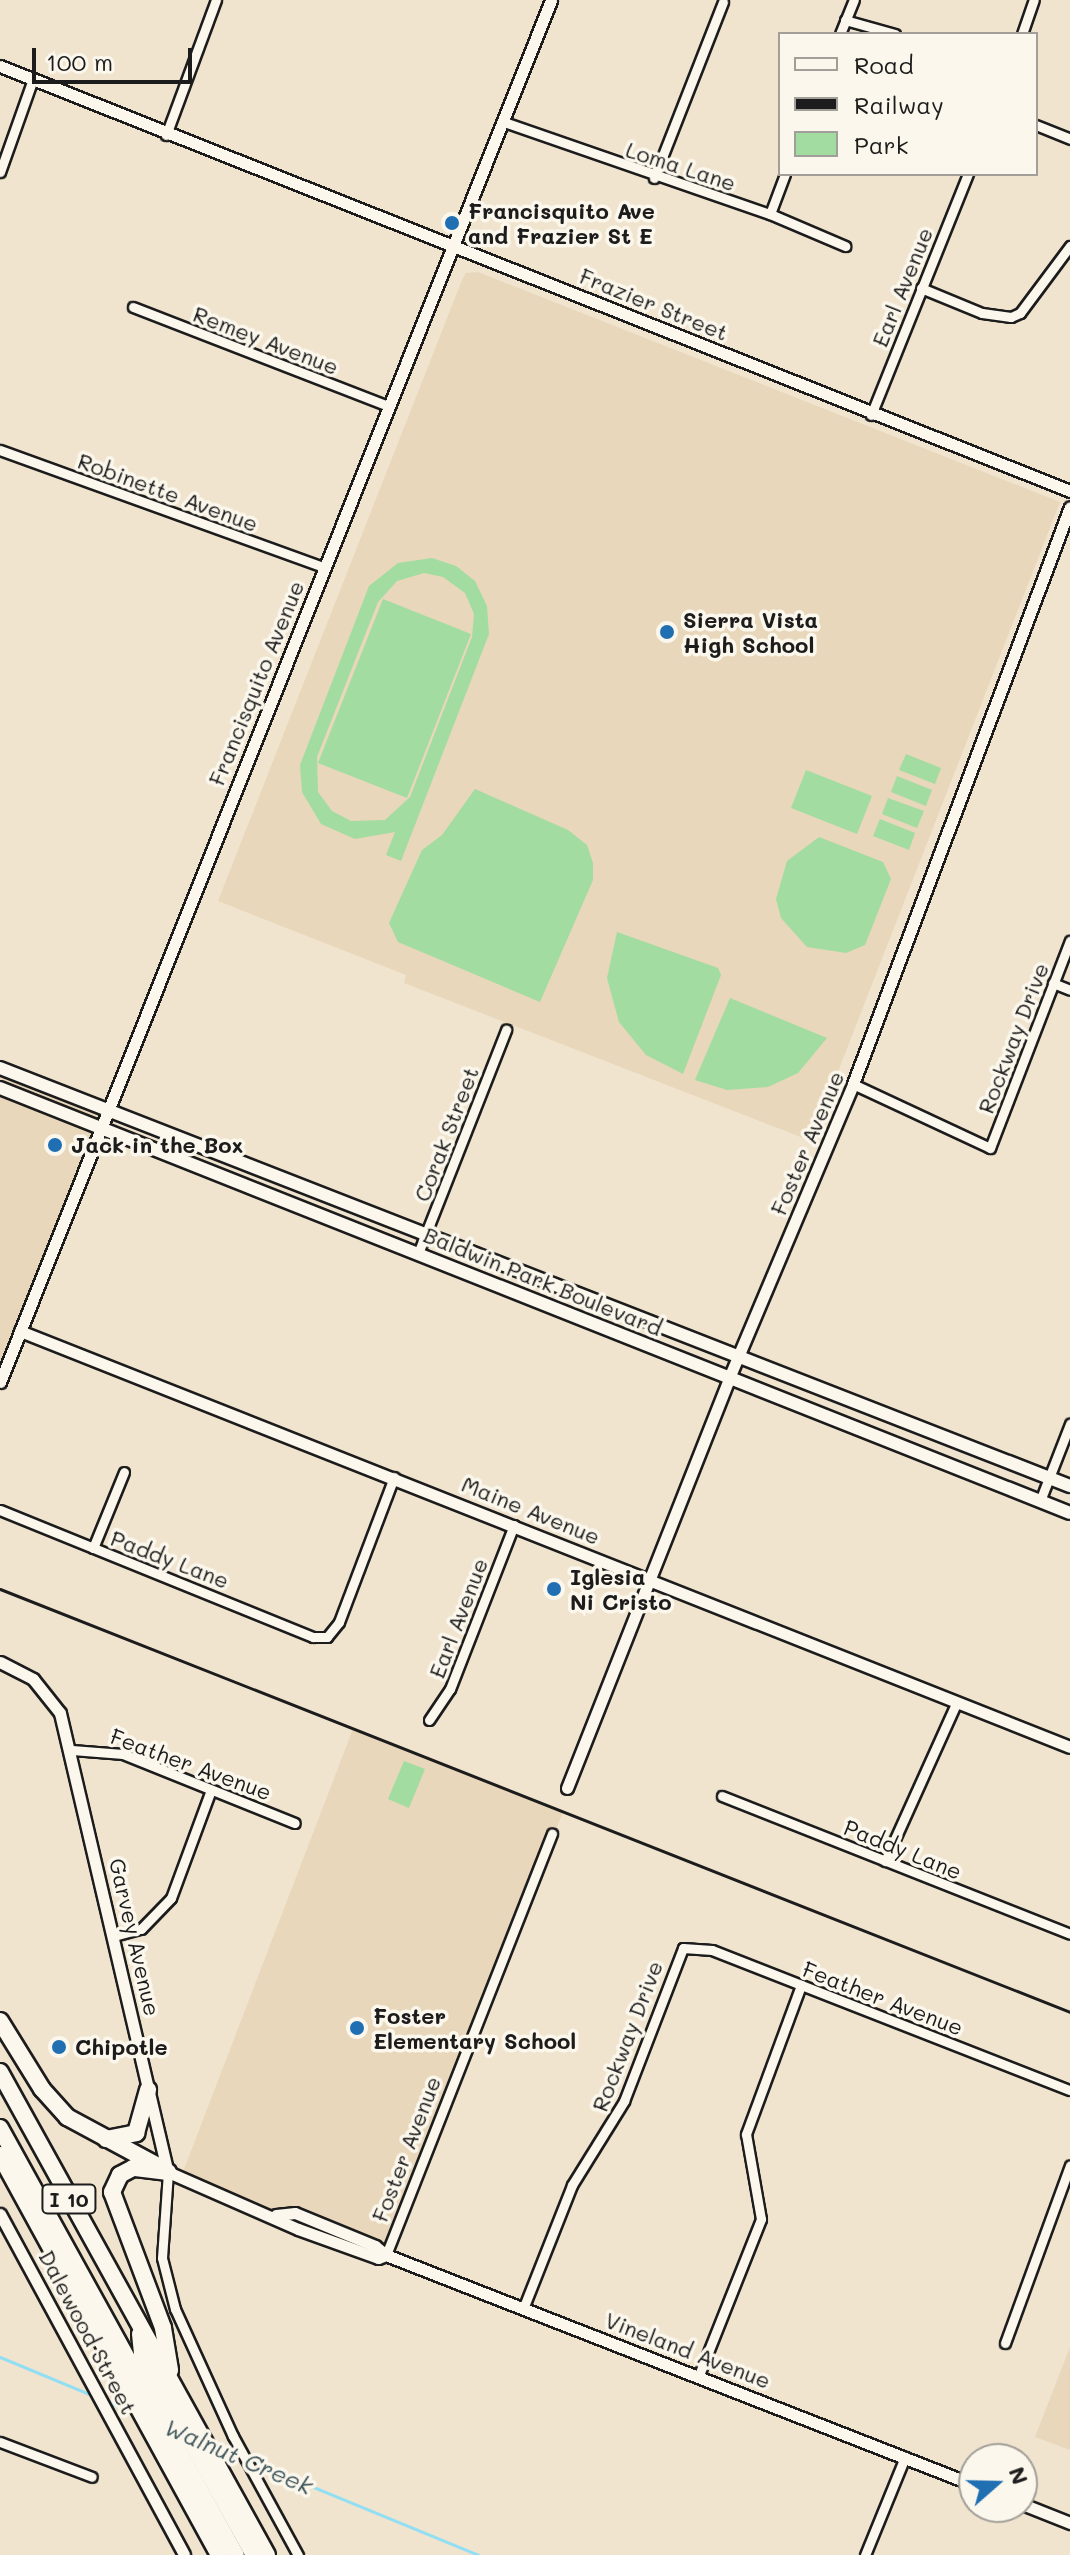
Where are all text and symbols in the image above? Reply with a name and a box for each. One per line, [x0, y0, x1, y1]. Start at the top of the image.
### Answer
scale bar [36, 32, 196, 82]
legend [778, 32, 1038, 176]
text: 100 m [46, 46, 113, 77]
text: Road [854, 49, 914, 80]
text: Railway [854, 89, 944, 120]
text: Park [854, 129, 908, 160]
street label: Loma Lane [623, 136, 739, 196]
place label: Francisquito Ave and Frazier St E [468, 197, 655, 248]
marker: Francisquito Ave and Frazier St E [443, 214, 461, 232]
street label: Earl Avenue [866, 224, 938, 350]
street label: Frazier Street [576, 262, 732, 346]
street label: Remey Avenue [190, 300, 342, 380]
street label: Robinette Avenue [74, 447, 262, 537]
street label: Francisquito Avenue [203, 577, 309, 789]
place label: Sierra Vista High School [683, 606, 818, 658]
marker: Sierra Vista High School [658, 623, 676, 641]
street label: Rockway Drive [972, 959, 1054, 1117]
street label: Corak Street [408, 1063, 484, 1205]
street label: Foster Avenue [765, 1067, 849, 1219]
place label: Jack in the Box [71, 1132, 243, 1158]
marker: Jack in the Box [46, 1136, 64, 1154]
street label: Baldwin Park Boulevard [420, 1221, 666, 1341]
street label: Maine Avenue [458, 1470, 604, 1550]
street label: Paddy Lane [107, 1524, 233, 1594]
street label: Earl Avenue [423, 1554, 493, 1682]
place label: Iglesia Ni Cristo [570, 1563, 671, 1614]
marker: Iglesia Ni Cristo [545, 1580, 563, 1598]
street label: Feather Avenue [107, 1723, 275, 1805]
street label: Paddy Lane [840, 1813, 966, 1885]
street label: Garvey Avenue [104, 1856, 166, 2018]
street label: Feather Avenue [799, 1955, 967, 2041]
street label: Rockway Drive [586, 1957, 668, 2115]
place label: Foster Elementary School [373, 2002, 576, 2054]
marker: Foster Elementary School [348, 2019, 366, 2037]
place label: Chipotle [75, 2034, 168, 2060]
marker: Chipotle [50, 2038, 68, 2056]
street label: Foster Avenue [366, 2073, 446, 2225]
road number: I 10 [41, 2183, 97, 2215]
street label: Dalewood Street [34, 2245, 142, 2419]
street label: Vineland Avenue [601, 2306, 775, 2394]
water label: Walnut Creek [160, 2412, 318, 2500]
north arrow [958, 2443, 1038, 2523]
text: N [1003, 2462, 1036, 2488]

